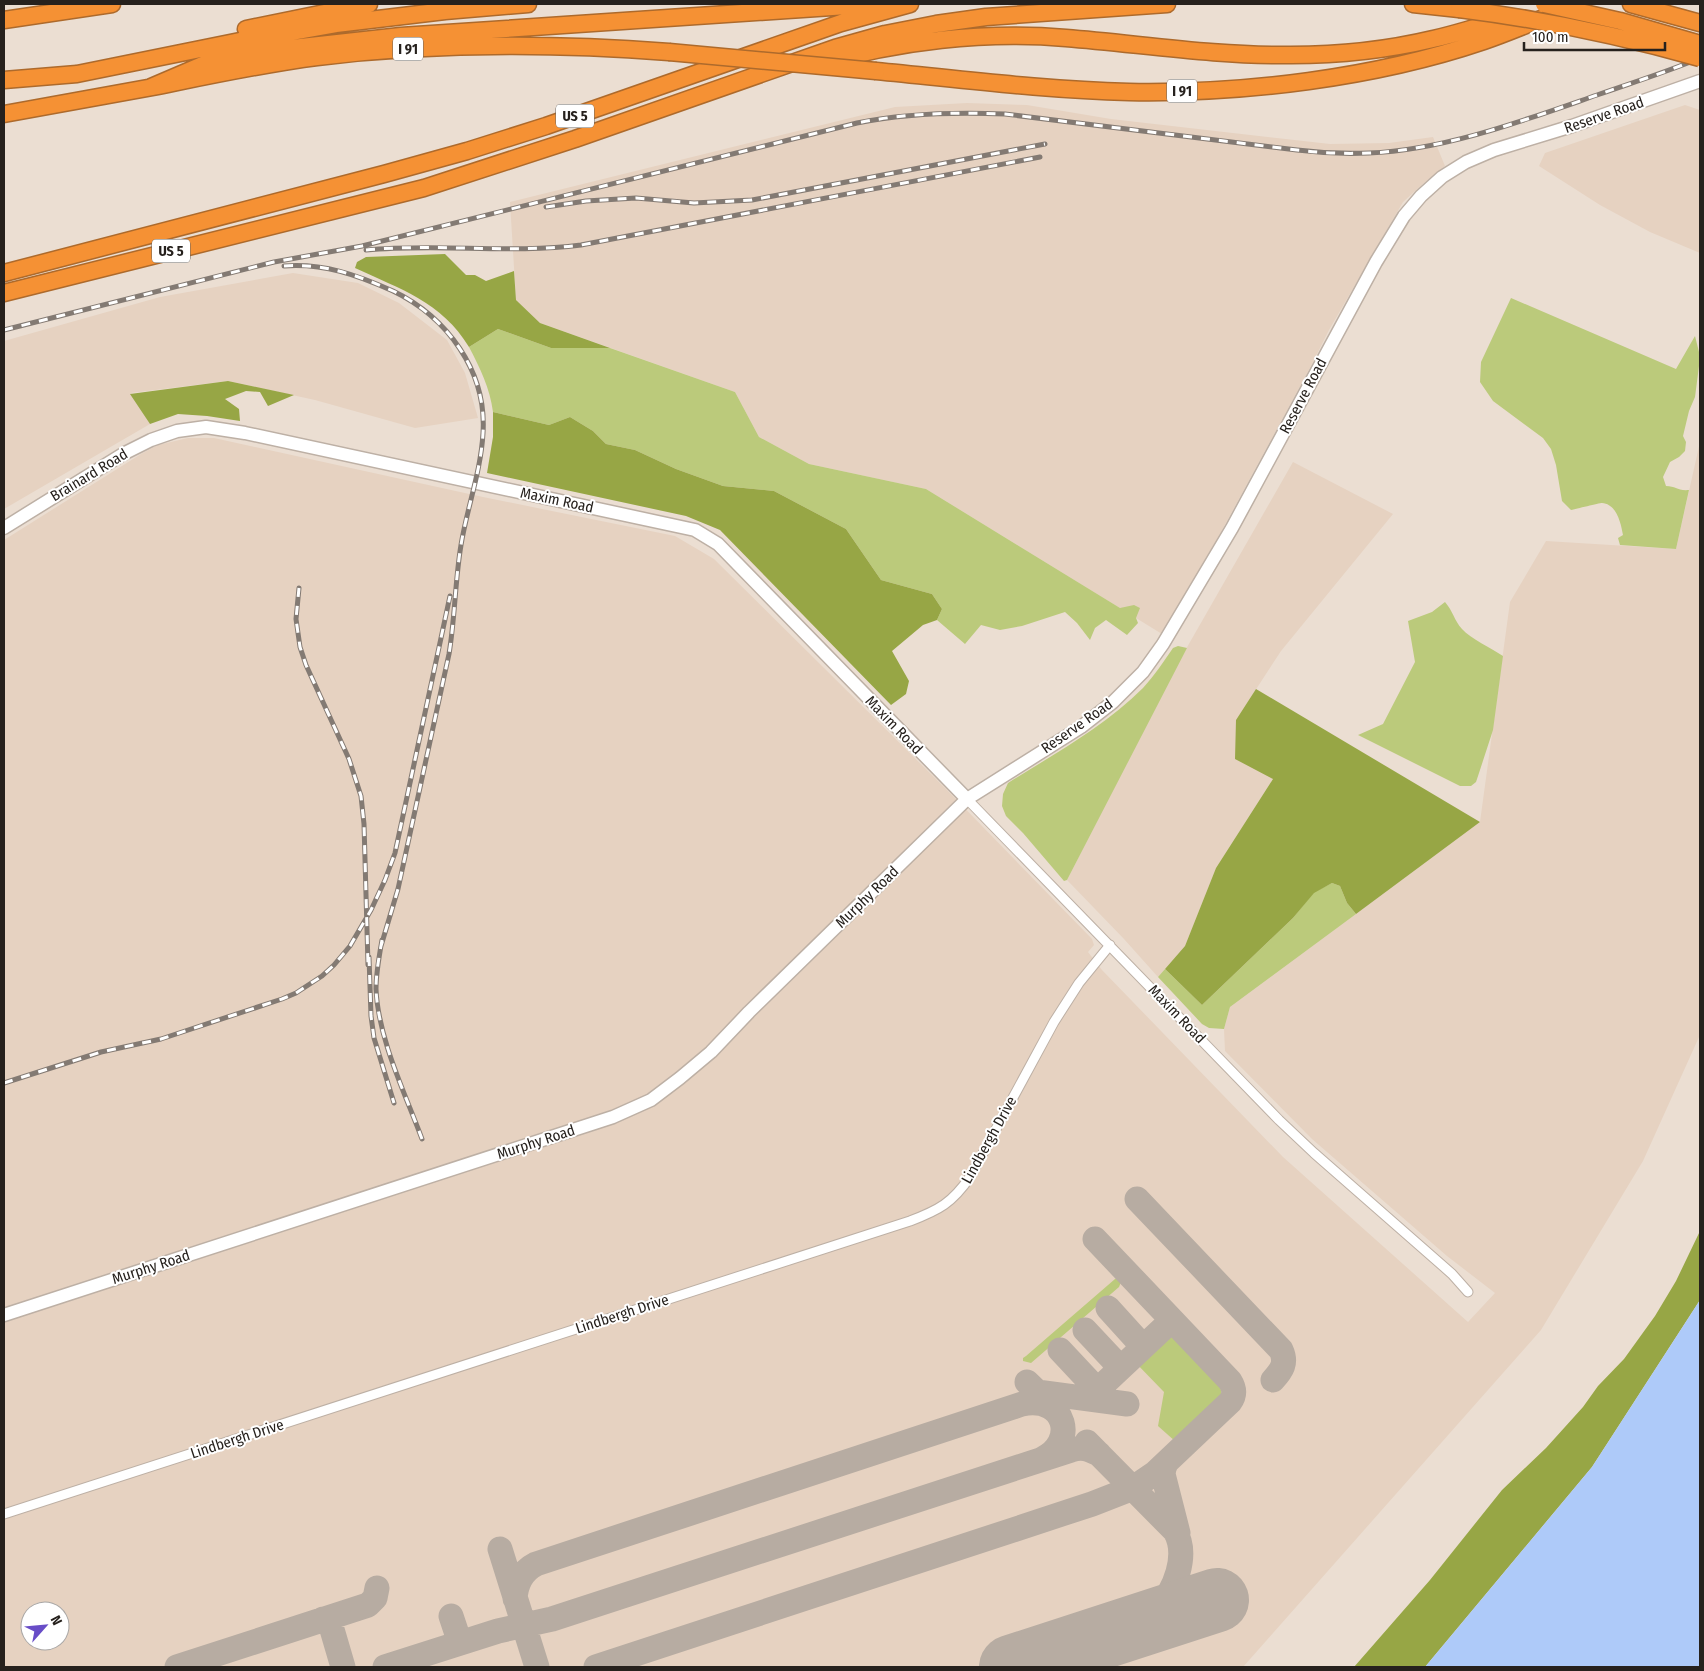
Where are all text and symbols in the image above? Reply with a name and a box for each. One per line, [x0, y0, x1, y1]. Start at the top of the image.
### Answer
scale bar [1524, 20, 1665, 52]
text: 100 m [1532, 28, 1569, 46]
road number: I 91 [393, 38, 423, 61]
road number: I 91 [1167, 80, 1197, 102]
street label: Reserve Road [1562, 93, 1646, 137]
road number: US 5 [556, 104, 594, 128]
road number: US 5 [152, 240, 190, 262]
street label: Reserve Road [1276, 355, 1330, 437]
street label: Brainard Road [47, 445, 131, 505]
street label: Maxim Road [519, 483, 595, 517]
street label: Maxim Road [862, 692, 926, 758]
street label: Reserve Road [1038, 695, 1116, 757]
street label: Murphy Road [832, 862, 902, 932]
street label: Maxim Road [1145, 981, 1209, 1047]
street label: Lindbergh Drive [958, 1093, 1020, 1187]
street label: Murphy Road [495, 1121, 577, 1163]
street label: Murphy Road [110, 1246, 192, 1288]
street label: Lindbergh Drive [573, 1290, 671, 1338]
street label: Lindbergh Drive [188, 1415, 286, 1463]
north arrow [20, 1601, 70, 1651]
text: N [47, 1613, 66, 1628]

